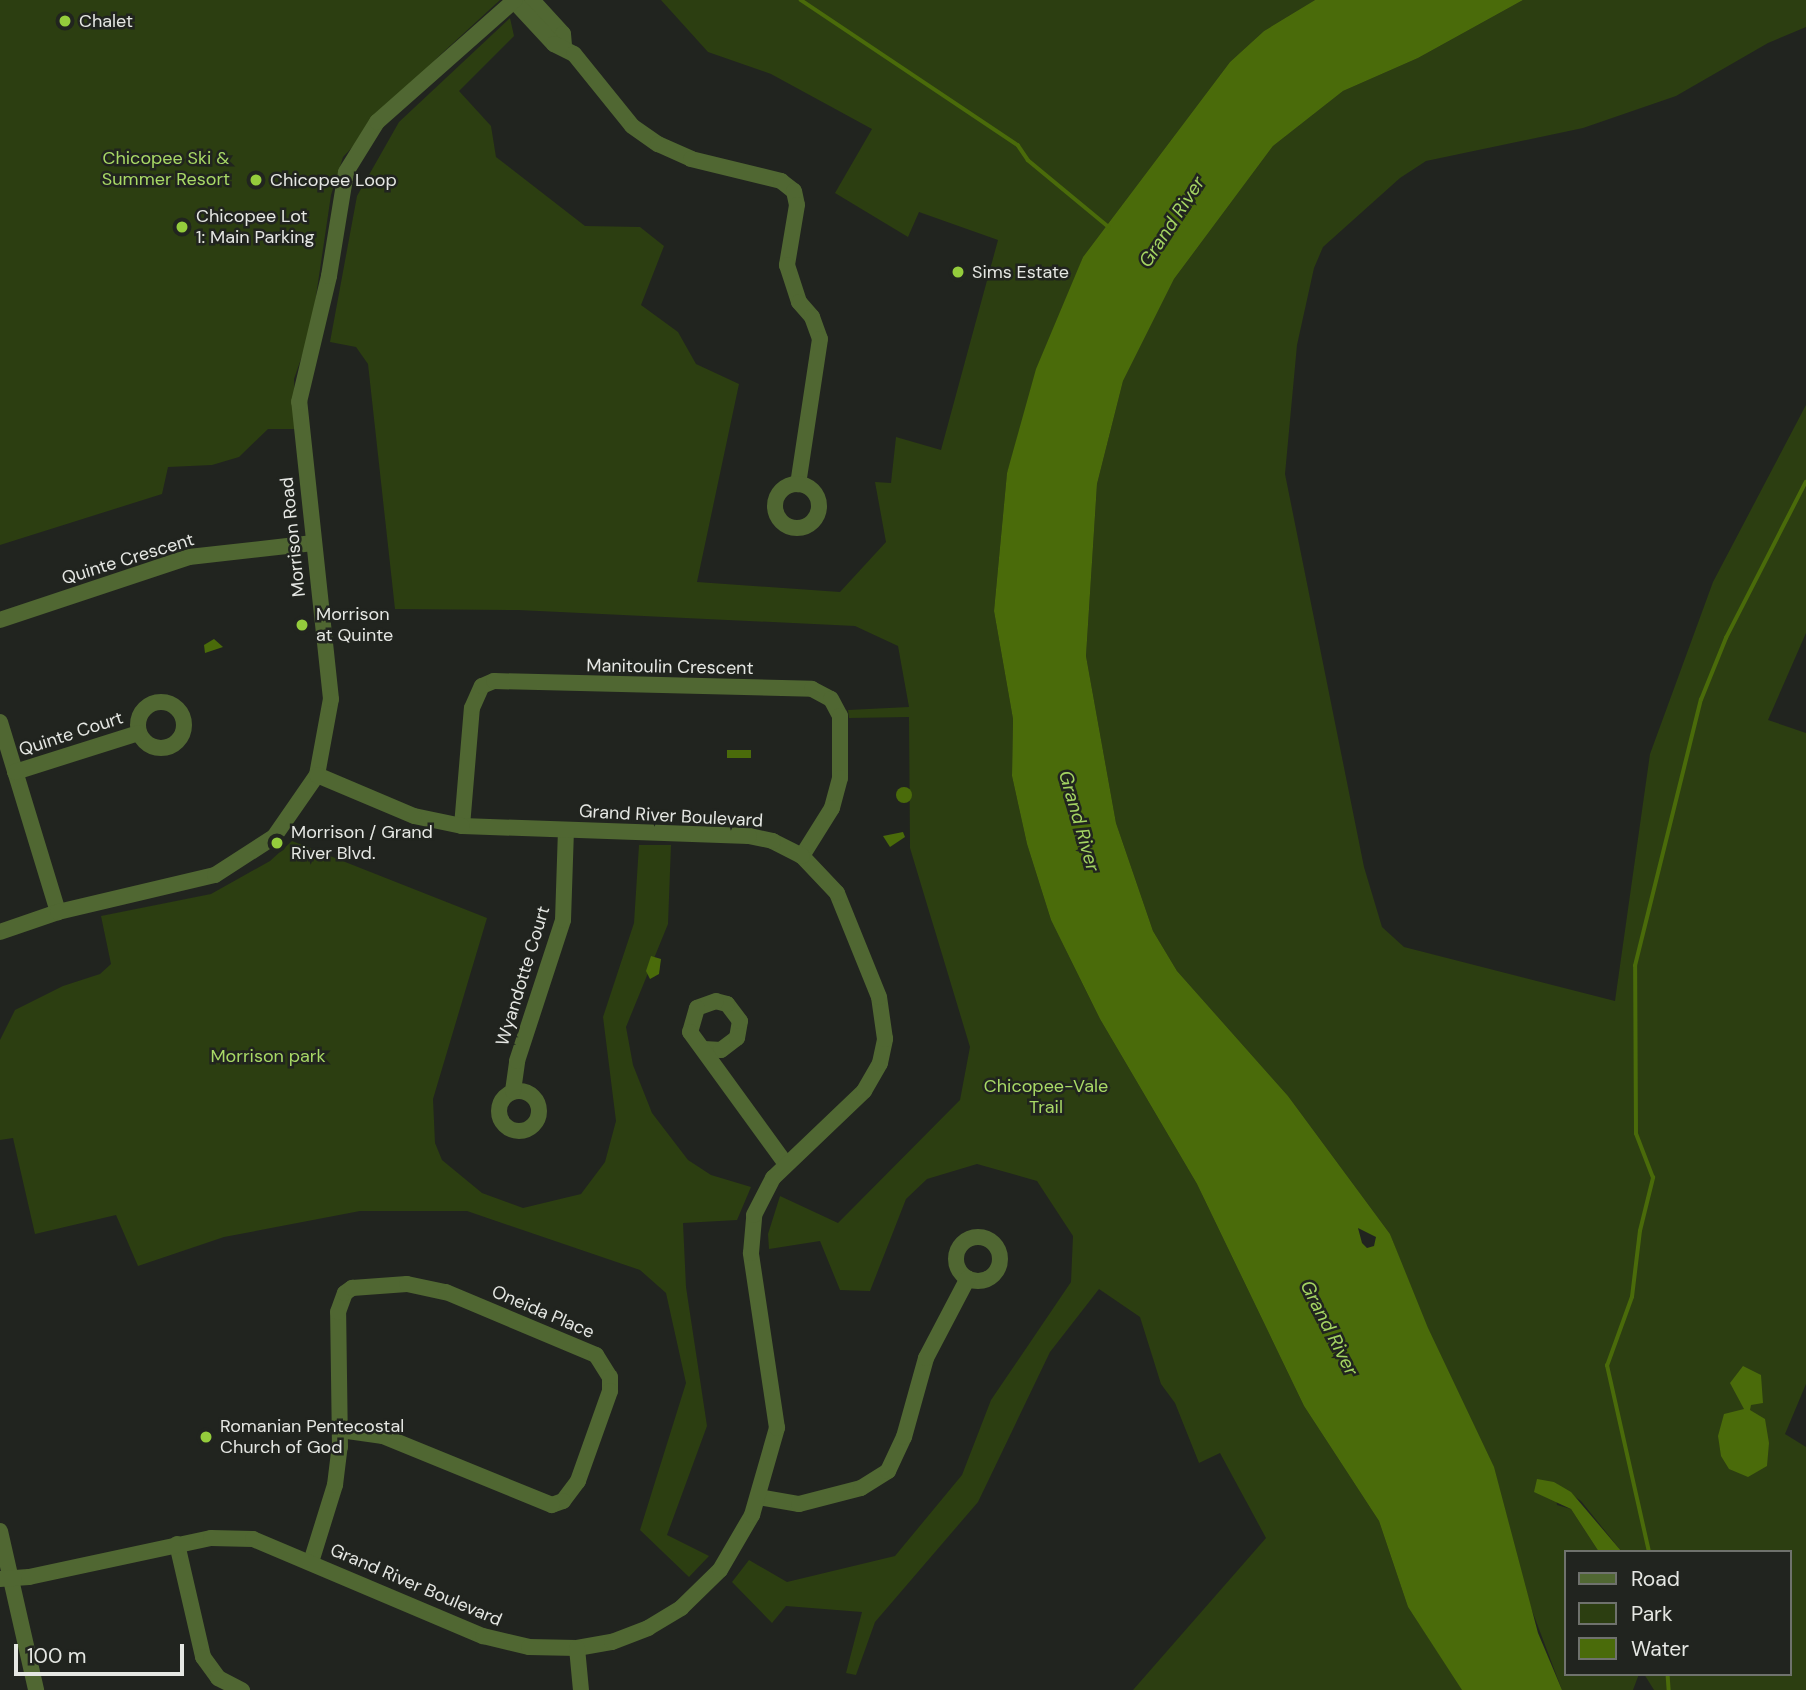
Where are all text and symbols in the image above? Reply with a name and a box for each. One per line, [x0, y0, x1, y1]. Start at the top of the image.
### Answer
place label: Chalet [79, 10, 133, 32]
marker: Chalet [57, 13, 73, 29]
park label: Chicopee Ski & Summer Resort [102, 148, 230, 190]
place label: Chicopee Loop [270, 169, 397, 191]
marker: Chicopee Loop [248, 172, 264, 188]
water label: Grand River [1134, 172, 1210, 272]
place label: Chicopee Lot 1: Main Parking [196, 206, 315, 248]
marker: Chicopee Lot 1: Main Parking [174, 219, 190, 235]
place label: Sims Estate [972, 261, 1069, 283]
marker: Sims Estate [950, 264, 966, 280]
street label: Morrison Road [276, 476, 310, 598]
street label: Quinte Crescent [59, 529, 197, 589]
place label: Morrison at Quinte [316, 604, 393, 646]
marker: Morrison at Quinte [294, 617, 310, 633]
street label: Manitoulin Crescent [586, 655, 754, 679]
street label: Quinte Court [16, 707, 126, 761]
water label: Grand River [1054, 768, 1104, 874]
street label: Grand River Boulevard [578, 800, 764, 832]
place label: Morrison / Grand River Blvd. [291, 822, 433, 864]
marker: Morrison / Grand River Blvd. [269, 835, 285, 851]
street label: Wyandotte Court [491, 903, 555, 1049]
park label: Morrison park [210, 1045, 326, 1067]
park label: Chicopee-Vale Trail [984, 1076, 1108, 1118]
water label: Grand River [1295, 1277, 1363, 1379]
street label: Oneida Place [488, 1281, 598, 1343]
place label: Romanian Pentecostal Church of God [220, 1416, 404, 1458]
marker: Romanian Pentecostal Church of God [198, 1429, 214, 1445]
street label: Grand River Boulevard [327, 1539, 505, 1631]
legend [1564, 1550, 1792, 1676]
text: Road [1631, 1565, 1680, 1593]
text: Park [1631, 1600, 1672, 1628]
scale bar [18, 1630, 187, 1674]
text: Water [1631, 1635, 1689, 1663]
text: 100 m [27, 1642, 87, 1670]

